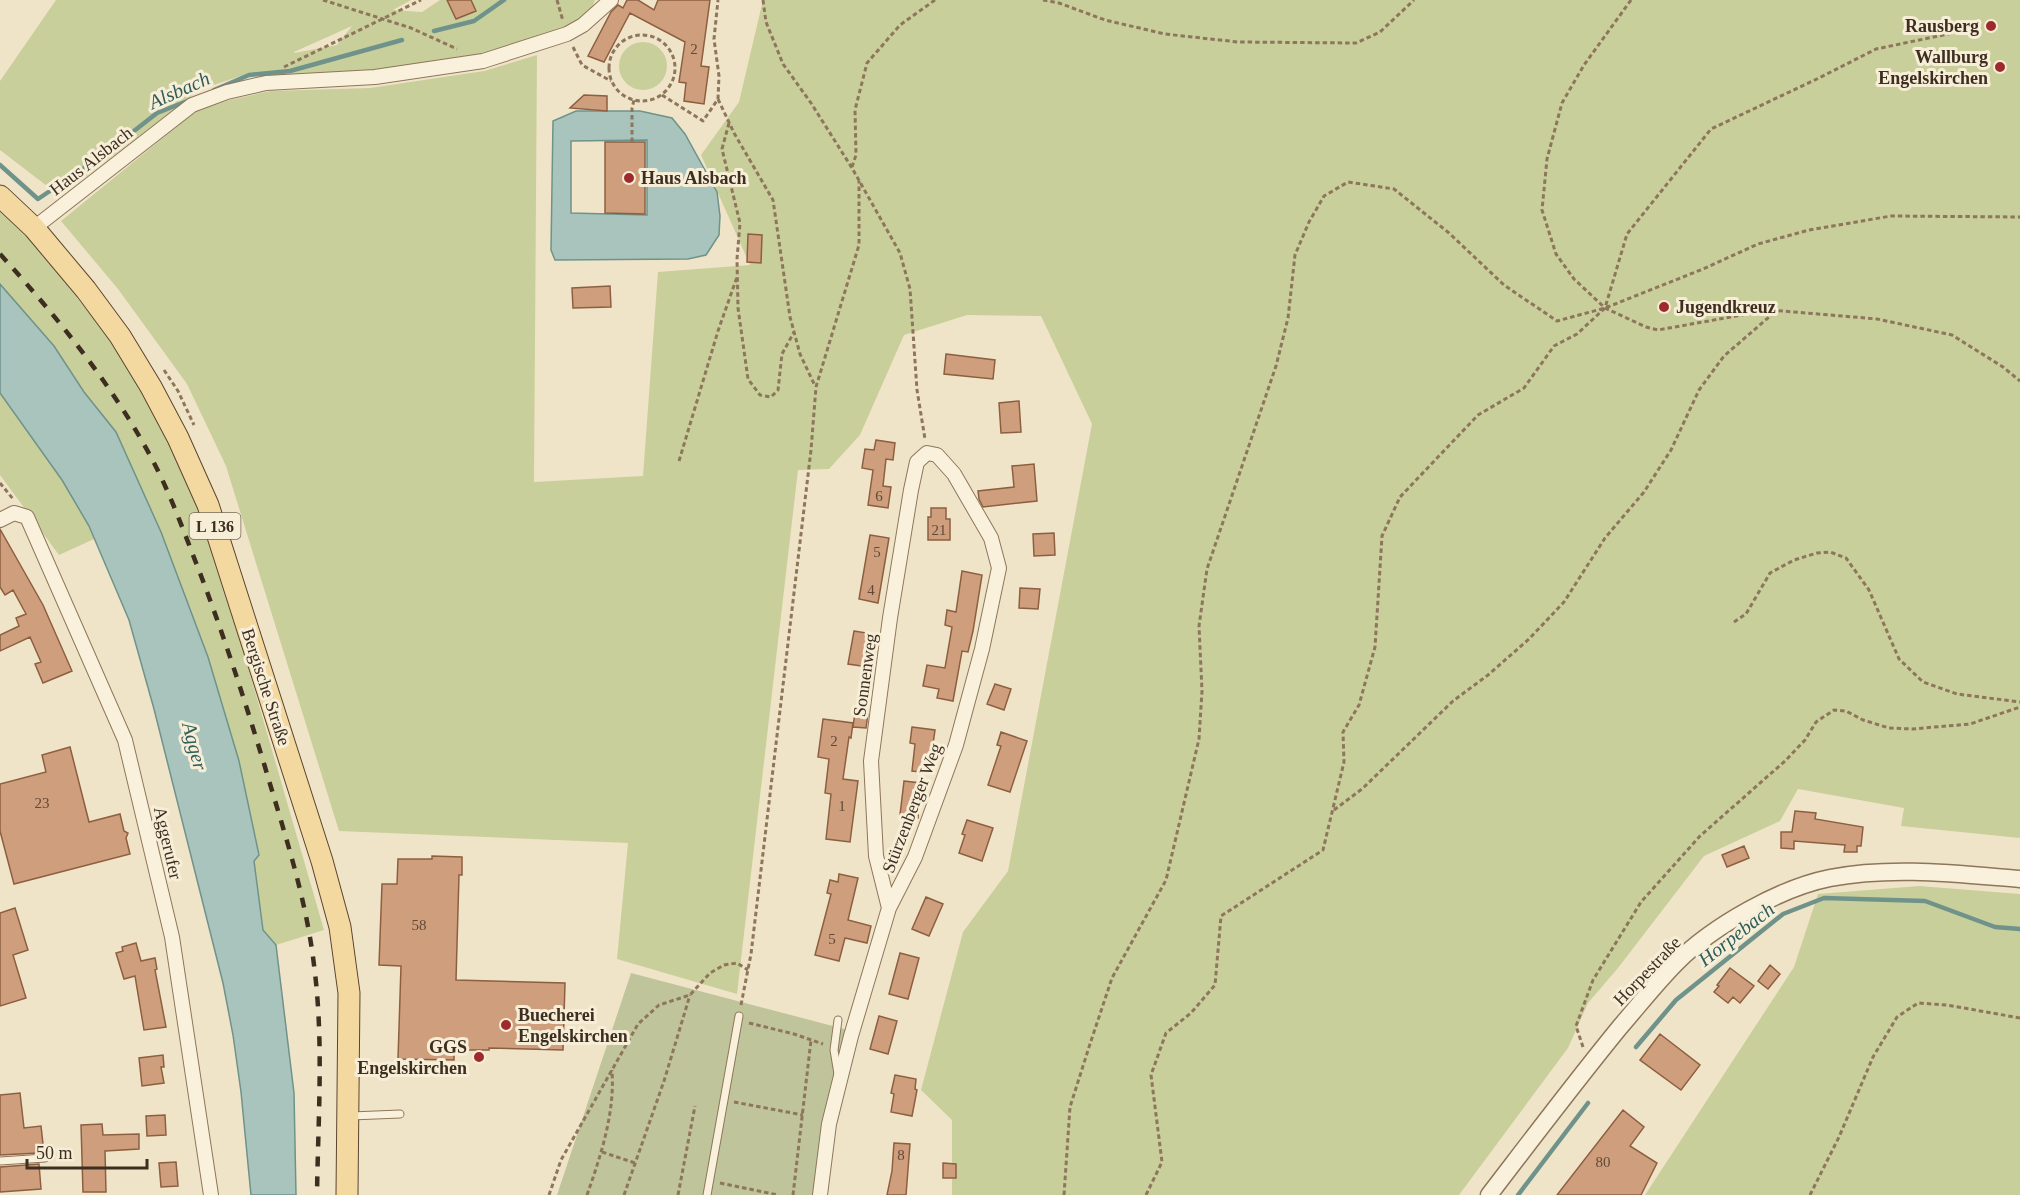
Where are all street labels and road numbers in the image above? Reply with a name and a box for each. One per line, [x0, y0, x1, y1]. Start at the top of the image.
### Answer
street label: Haus Alsbach [46, 122, 136, 200]
road number: L 136 [190, 513, 240, 539]
street label: Bergische Straße [238, 626, 294, 748]
street label: Sonnenweg [849, 632, 881, 718]
street label: Stürzenberger Weg [878, 740, 946, 876]
street label: Aggerufer [150, 805, 186, 881]
street label: Horpestraße [1609, 932, 1685, 1010]

